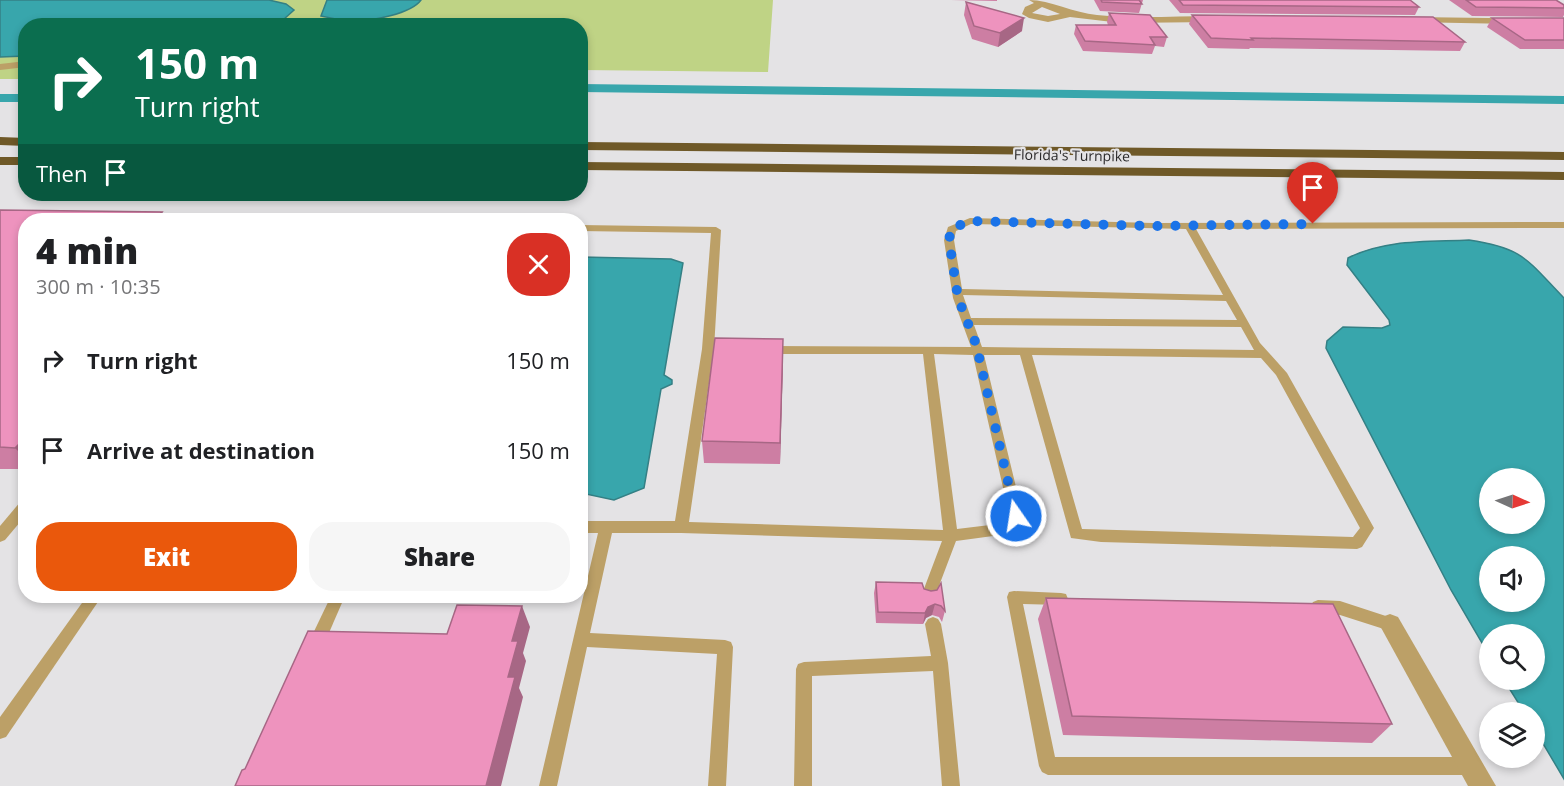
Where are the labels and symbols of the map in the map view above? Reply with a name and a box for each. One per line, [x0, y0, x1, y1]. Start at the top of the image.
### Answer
street label: Florida's Turnpike [1014, 144, 1130, 166]
pin [1287, 162, 1338, 224]
north arrow [1479, 468, 1545, 534]
position arrow [984, 484, 1048, 548]

